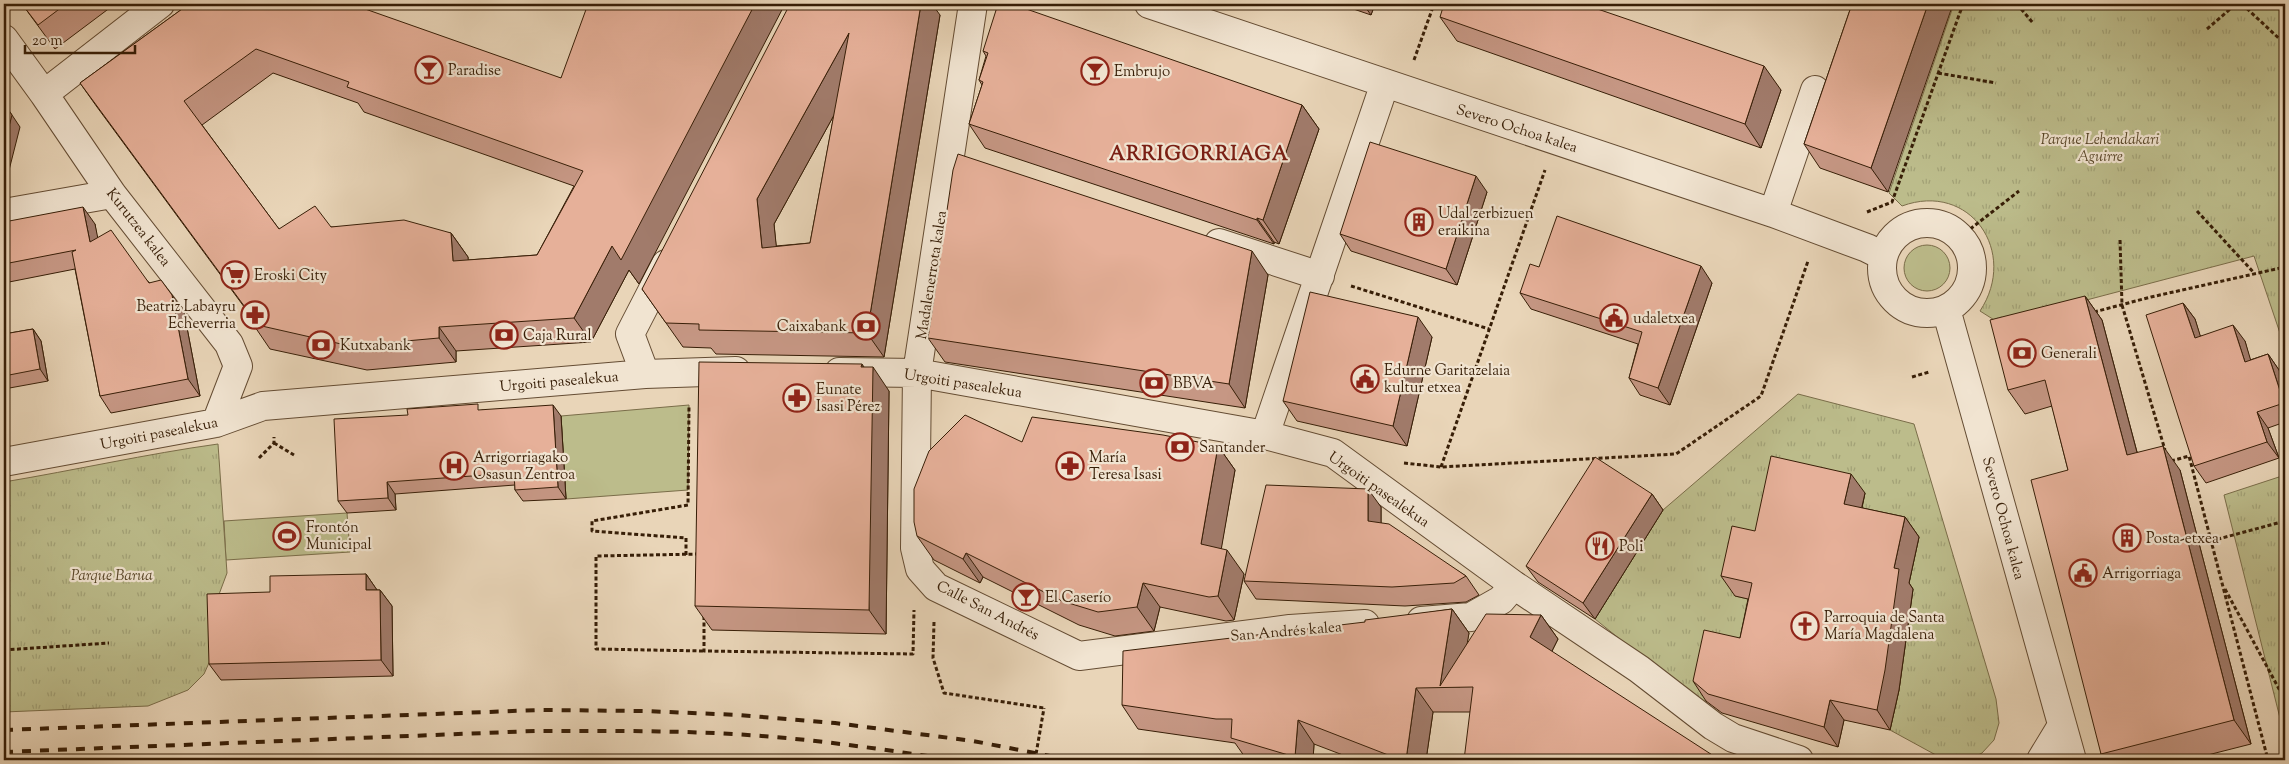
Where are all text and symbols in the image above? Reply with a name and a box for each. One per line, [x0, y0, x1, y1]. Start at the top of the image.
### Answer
scale bar [25, 22, 135, 54]
text: 20 m [32, 31, 63, 52]
bar icon: Paradise [414, 55, 444, 85]
bar icon: Embrujo [1080, 56, 1110, 86]
place label: Paradise [448, 61, 501, 82]
place label: Embrujo [1114, 62, 1170, 83]
street label: Severo Ochoa kalea [1453, 100, 1580, 159]
park label: Parque Lehendakari Aguirre [2041, 130, 2159, 168]
district label: ARRIGORRIAGA [1109, 141, 1289, 170]
street label: Kurutzea kalea [101, 184, 175, 272]
place label: Udal zerbizuen eraikina [1438, 204, 1534, 242]
building icon: Udal zerbizuen eraikina [1404, 207, 1434, 237]
street label: Madalenerrota kalea [912, 209, 953, 341]
supermarket icon: Eroski City [220, 260, 250, 290]
place label: Eroski City [254, 266, 328, 287]
place label: Beatriz Labayru Echeverria [136, 297, 236, 335]
pharmacy icon: Beatriz Labayru Echeverria [240, 300, 270, 330]
public building icon: udaletxea [1599, 303, 1629, 333]
place label: udaletxea [1633, 309, 1695, 330]
bank icon: Caixabank [851, 311, 881, 341]
place label: Caixabank [777, 317, 847, 338]
bank icon: Caja Rural [489, 320, 519, 350]
place label: Caja Rural [523, 326, 592, 347]
bank icon: Kutxabank [306, 330, 336, 360]
place label: Kutxabank [340, 336, 411, 357]
bank icon: Generali [2007, 338, 2037, 368]
place label: Generali [2041, 344, 2097, 365]
place label: Edurne Garitazelaia kultur etxea [1384, 361, 1510, 399]
public building icon: Edurne Garitazelaia kultur etxea [1350, 364, 1380, 394]
street label: Urgoiti pasealekua [902, 365, 1024, 404]
street label: Urgoiti pasealekua [499, 367, 620, 398]
bank icon: BBVA [1139, 368, 1169, 398]
place label: BBVA [1173, 374, 1214, 395]
place label: Eunate Isasi Pérez [816, 380, 881, 418]
pharmacy icon: Eunate Isasi Pérez [782, 383, 812, 413]
street label: Urgoiti pasealekua [99, 413, 220, 456]
bank icon: Santander [1165, 432, 1195, 462]
place label: Santander [1199, 438, 1266, 459]
street label: Urgoiti pasealekua [1323, 447, 1433, 533]
place label: Arrigorriagako Osasun Zentroa [473, 448, 575, 486]
place label: María Teresa Isasi [1089, 448, 1162, 486]
hospital icon: Arrigorriagako Osasun Zentroa [439, 451, 469, 481]
pharmacy icon: María Teresa Isasi [1055, 451, 1085, 481]
street label: Severo Ochoa kalea [1976, 455, 2029, 582]
place label: Frontón Municipal [306, 518, 372, 556]
sports icon: Frontón Municipal [272, 521, 302, 551]
building icon: Posta-etxea [2112, 523, 2142, 553]
place label: Posta-etxea [2146, 529, 2219, 550]
restaurant icon: Poli [1585, 531, 1615, 561]
place label: Poli [1619, 537, 1643, 558]
public building icon: Arrigorriaga [2068, 558, 2098, 588]
place label: Arrigorriaga [2102, 564, 2181, 585]
park label: Parque Barua [71, 566, 153, 587]
street label: Calle San Andrés [932, 576, 1042, 646]
bar icon: El Caserío [1011, 582, 1041, 612]
place label: El Caserío [1045, 588, 1111, 609]
place label: Parroquia de Santa María Magdalena [1824, 608, 1945, 646]
church icon: Parroquia de Santa María Magdalena [1790, 611, 1820, 641]
street label: San Andrés kalea [1229, 617, 1343, 648]

